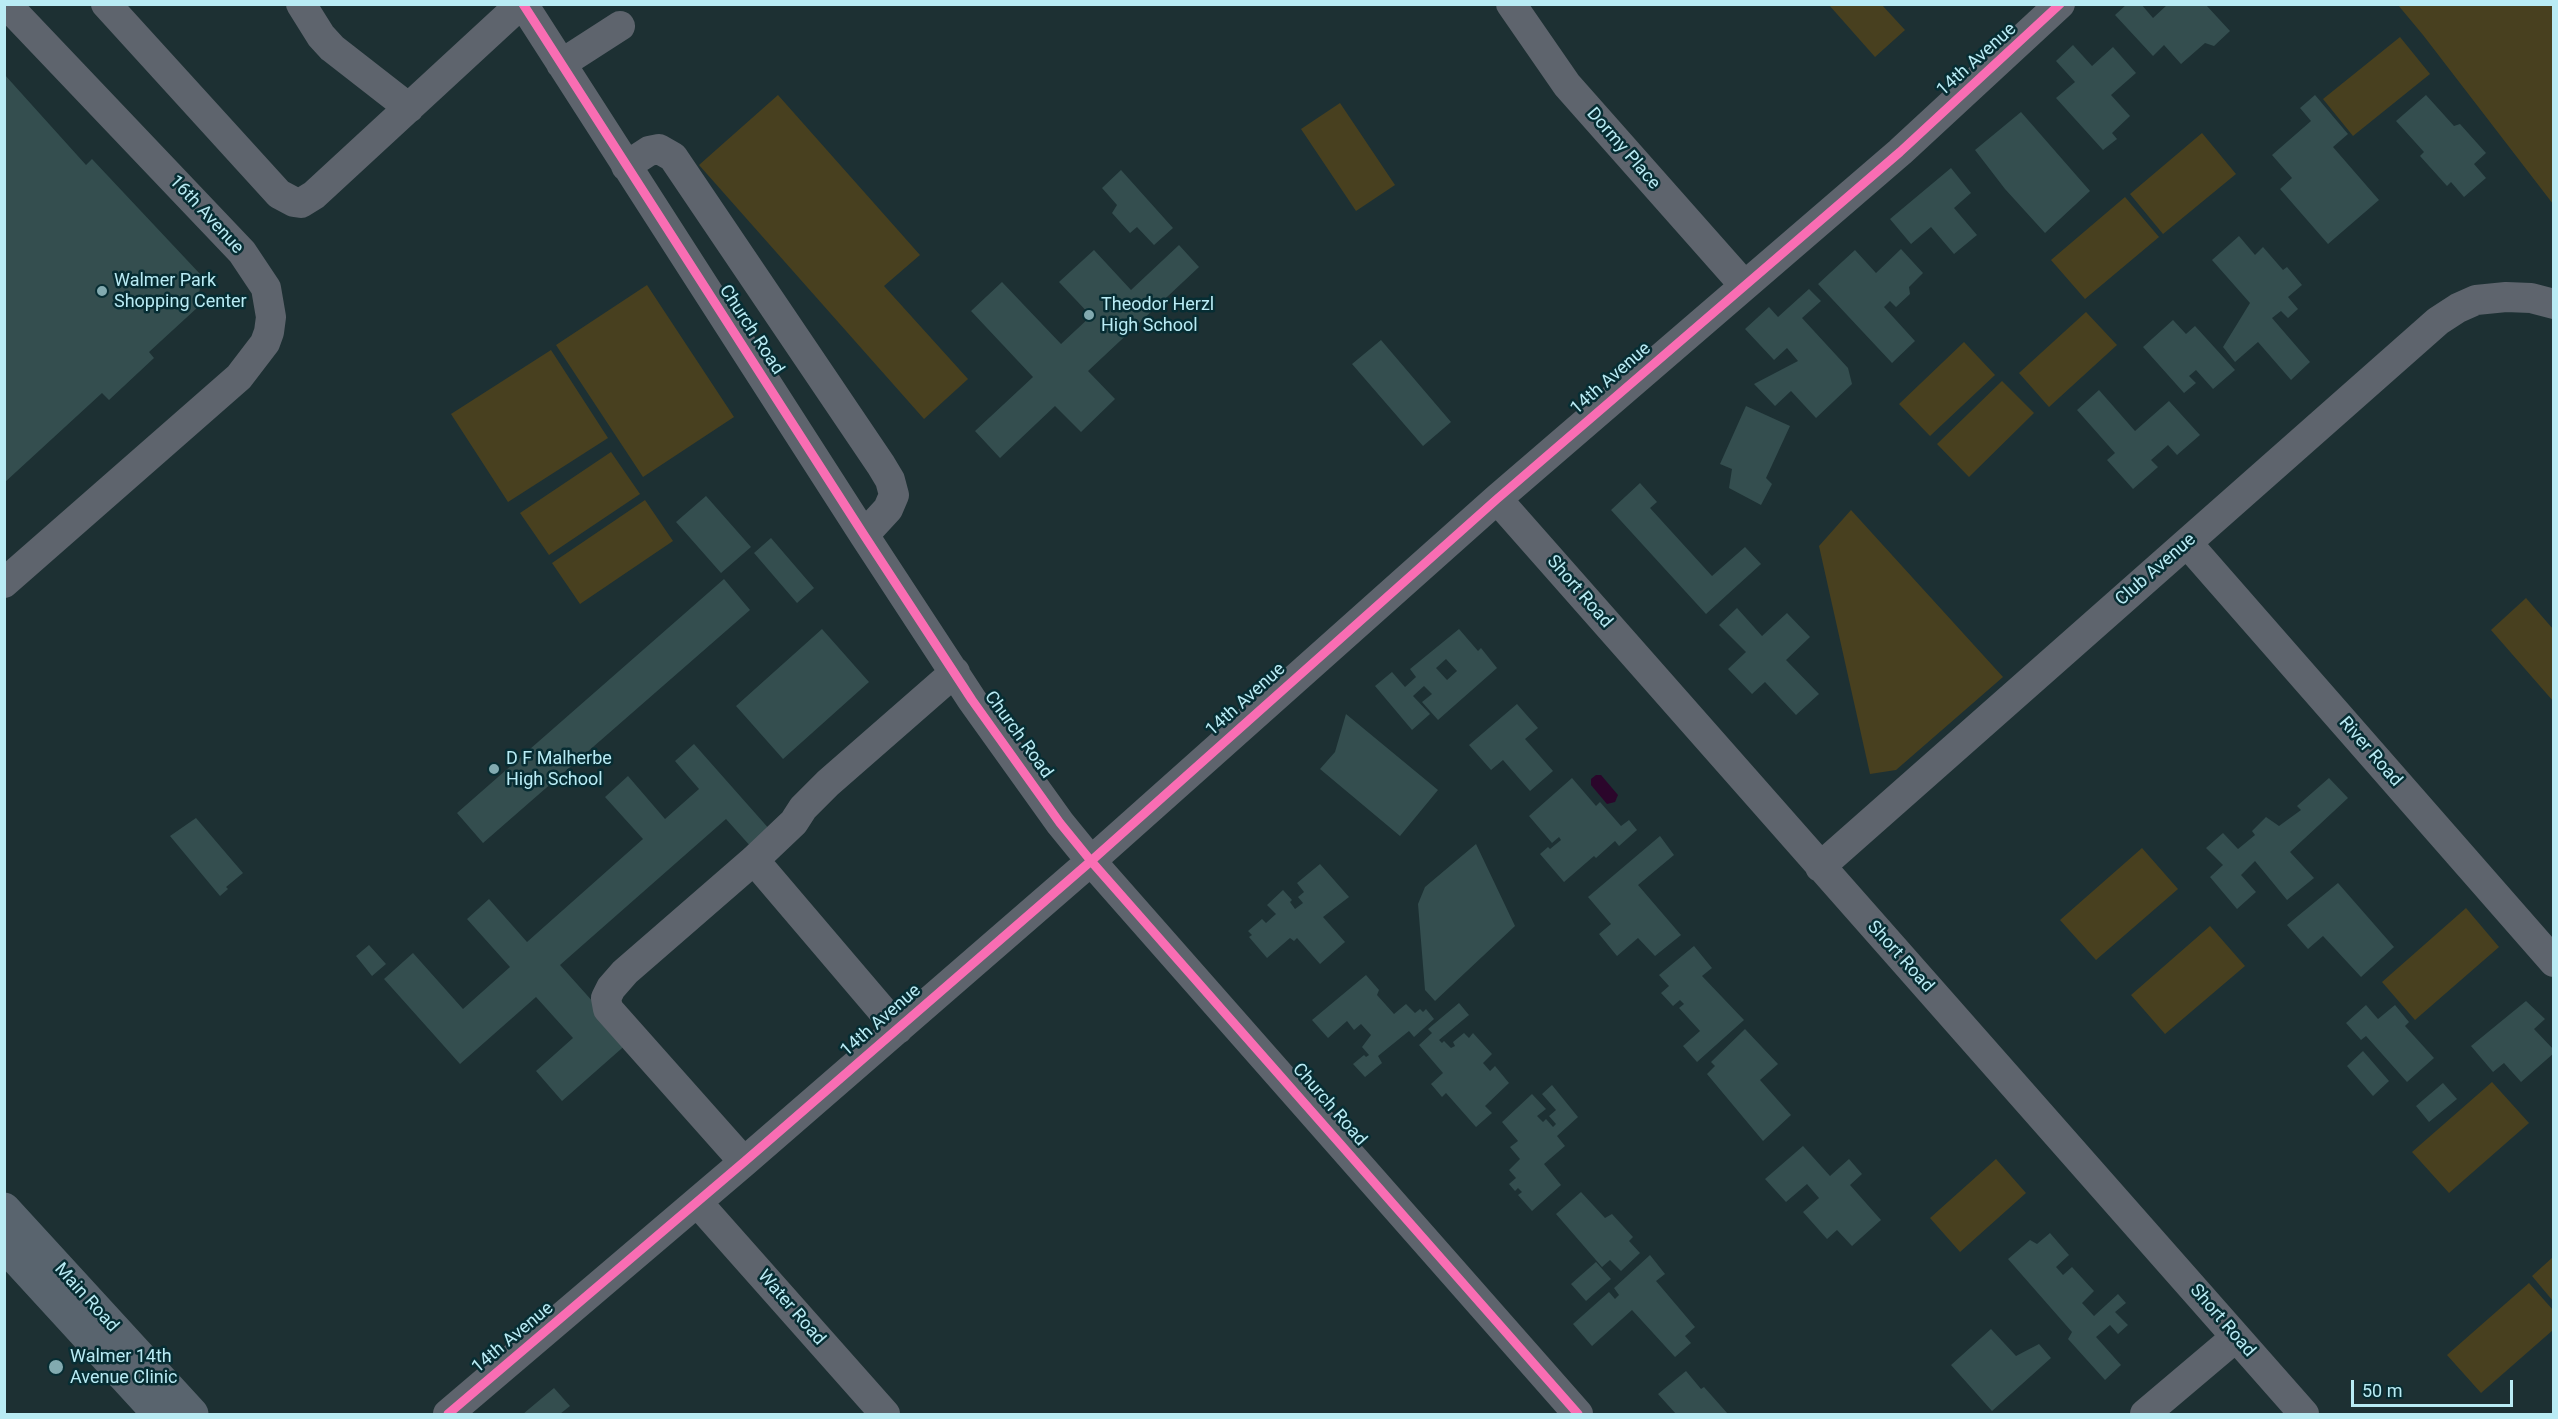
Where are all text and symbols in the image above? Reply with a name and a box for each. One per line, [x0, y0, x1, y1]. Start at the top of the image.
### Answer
street label: 14th Avenue [1933, 19, 2021, 101]
street label: Dormy Place [1582, 104, 1664, 194]
street label: 16th Avenue [164, 171, 248, 259]
place label: Walmer Park Shopping Center [114, 270, 247, 312]
street label: Church Road [714, 281, 788, 379]
marker: Walmer Park Shopping Center [95, 284, 109, 298]
place label: Theodor Herzl High School [1101, 294, 1214, 336]
marker: Theodor Herzl High School [1082, 308, 1096, 322]
street label: 14th Avenue [1566, 338, 1656, 420]
street label: Club Avenue [2111, 529, 2201, 611]
street label: Short Road [1542, 551, 1616, 633]
street label: 14th Avenue [1202, 659, 1290, 741]
street label: Church Road [979, 687, 1057, 783]
street label: River Road [2334, 713, 2406, 791]
place label: D F Malherbe High School [506, 748, 612, 790]
marker: D F Malherbe High School [487, 762, 501, 776]
street label: Short Road [1862, 917, 1938, 997]
street label: 14th Avenue [836, 980, 926, 1062]
street label: Church Road [1287, 1059, 1371, 1151]
street label: Main Road [49, 1259, 123, 1337]
street label: Water Road [752, 1266, 830, 1350]
street label: Short Road [2185, 1280, 2259, 1362]
street label: 14th Avenue [468, 1298, 558, 1378]
place label: Walmer 14th Avenue Clinic [70, 1346, 178, 1388]
marker: Walmer 14th Avenue Clinic [47, 1358, 65, 1376]
scale bar [2354, 1368, 2516, 1406]
text: 50 m [2362, 1380, 2402, 1401]

